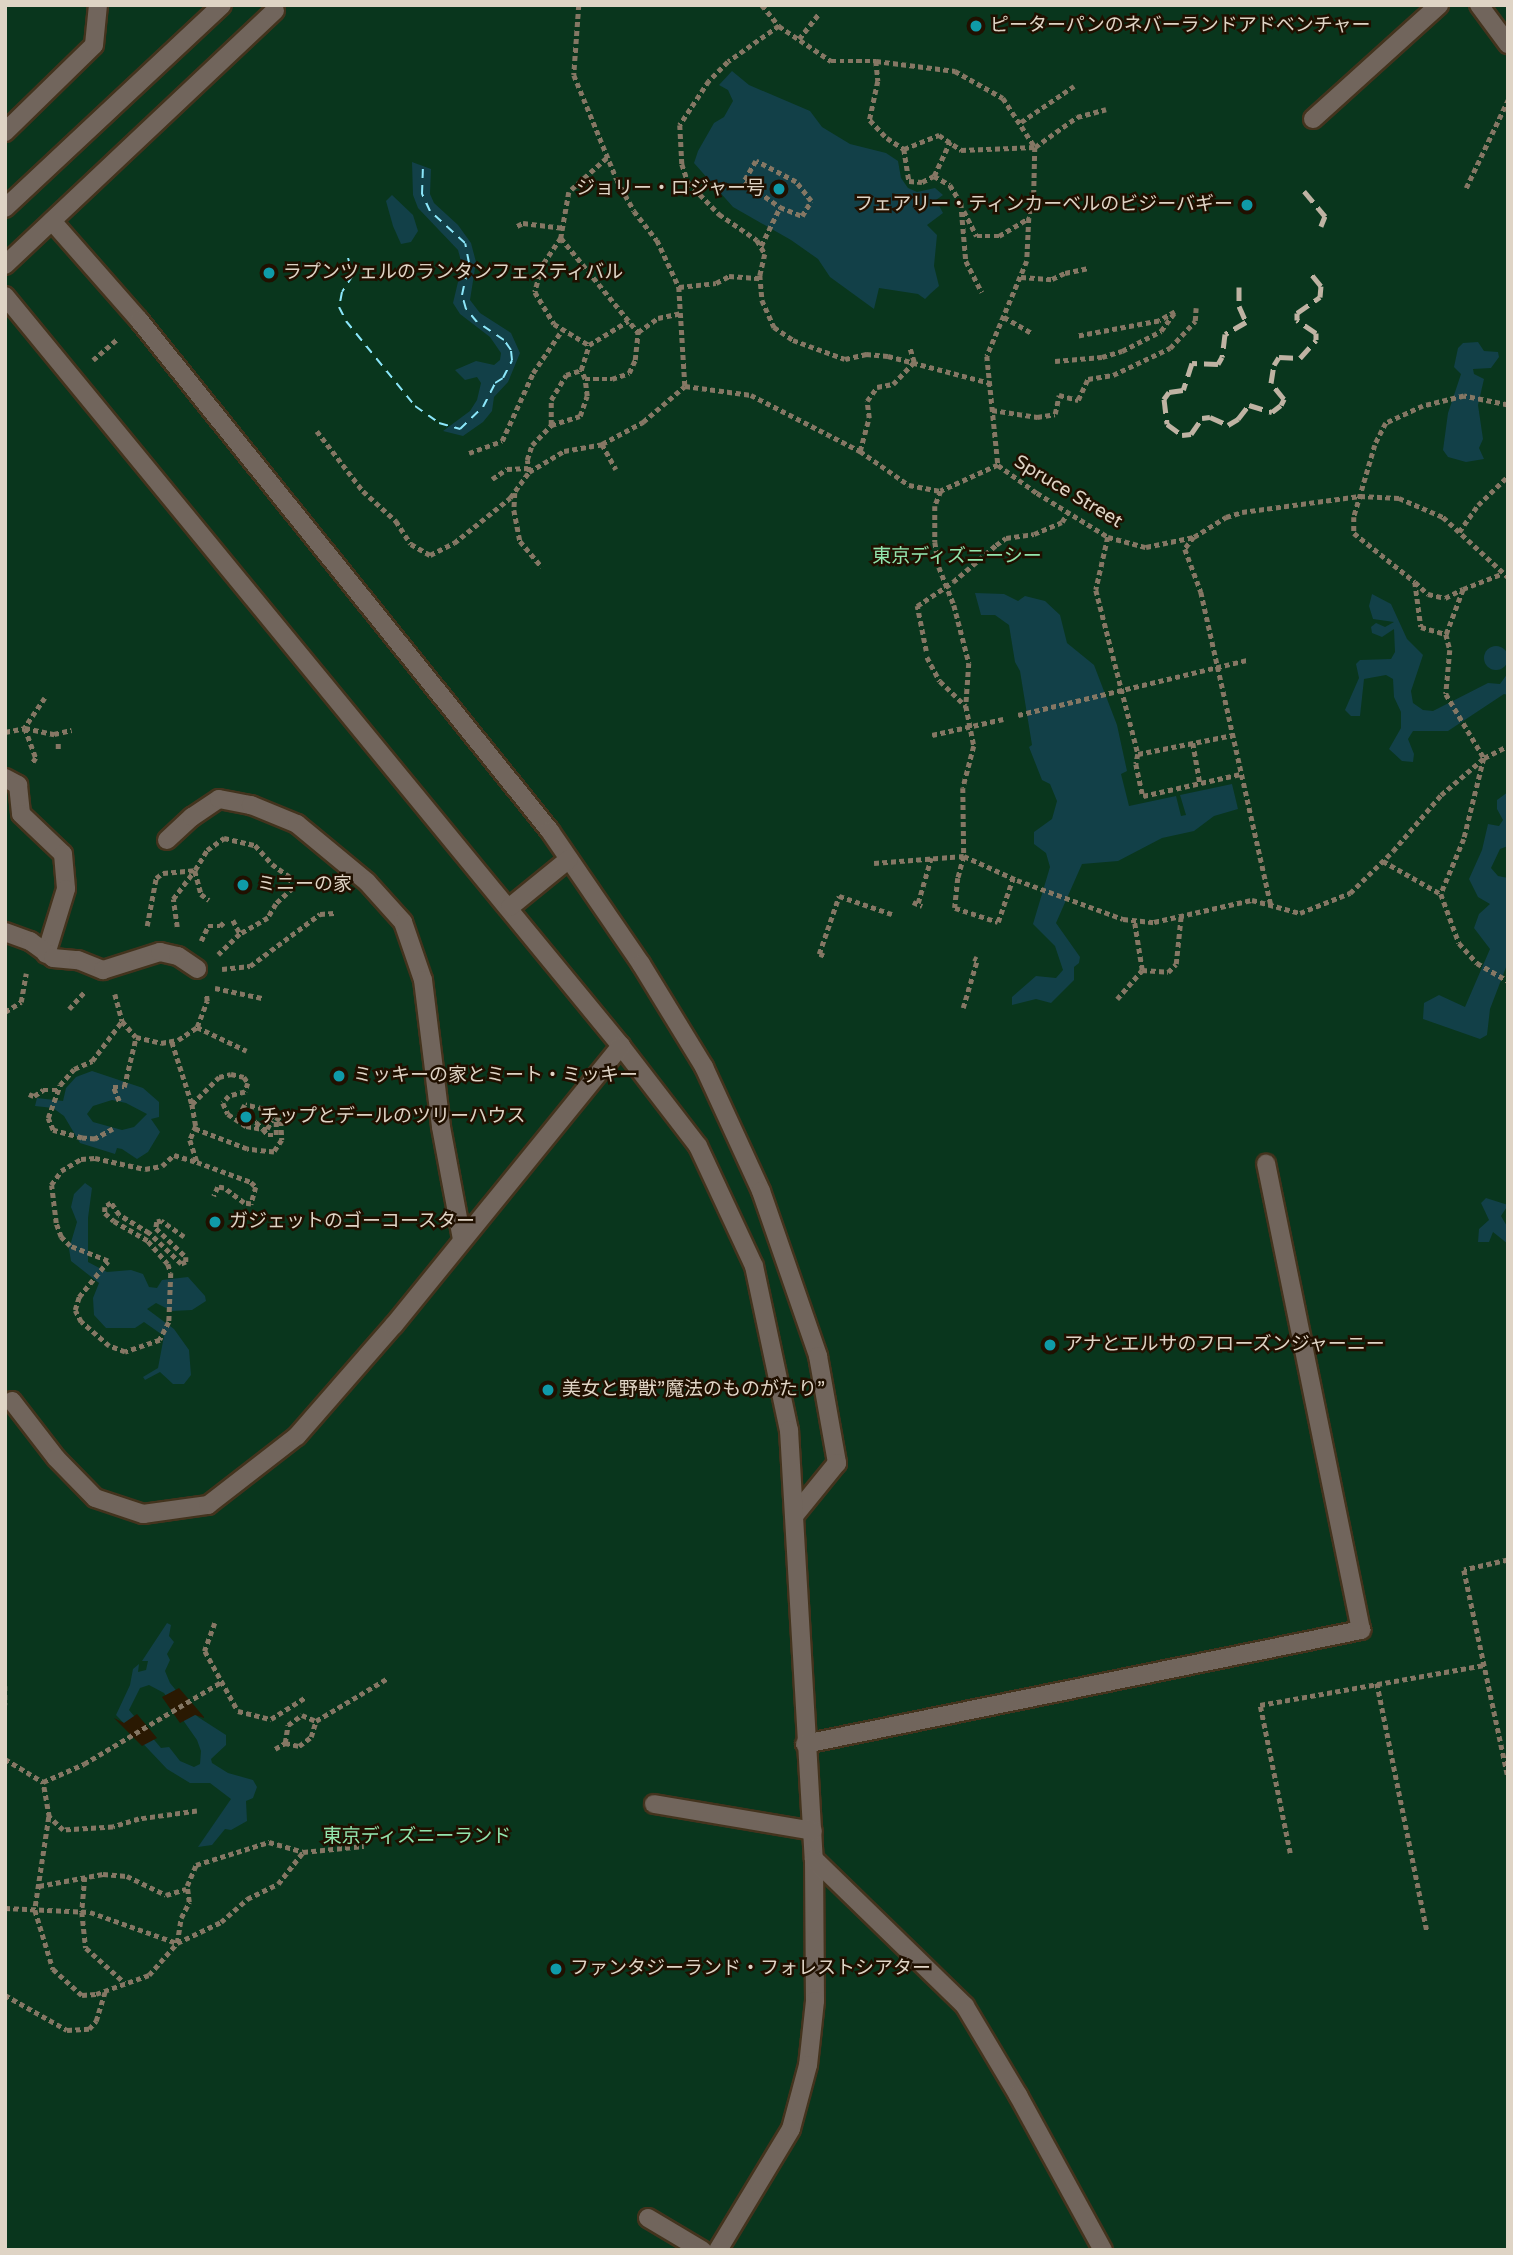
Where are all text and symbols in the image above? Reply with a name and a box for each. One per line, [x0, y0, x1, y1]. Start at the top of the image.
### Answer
place label: ピーターパンのネバーランドアドベンチャー [990, 15, 1370, 37]
marker: ピーターパンのネバーランドアドベンチャー [968, 18, 984, 34]
place label: ジョリー・ロジャー号 [575, 178, 765, 200]
marker: ジョリー・ロジャー号 [771, 181, 787, 197]
place label: フェアリー・ティンカーベルのビジーバギー [853, 194, 1233, 216]
marker: フェアリー・ティンカーベルのビジーバギー [1239, 197, 1255, 213]
place label: ラプンツェルのランタンフェスティバル [283, 262, 625, 284]
marker: ラプンツェルのランタンフェスティバル [261, 265, 277, 281]
street label: Spruce Street [1010, 451, 1126, 533]
park label: 東京ディズニーシー [872, 546, 1042, 568]
place label: ミニーの家 [257, 874, 352, 896]
marker: ミニーの家 [235, 877, 251, 893]
place label: ミッキーの家とミート・ミッキー [353, 1065, 638, 1087]
marker: ミッキーの家とミート・ミッキー [331, 1068, 347, 1084]
place label: チップとデールのツリーハウス [260, 1106, 526, 1128]
marker: チップとデールのツリーハウス [238, 1109, 254, 1125]
place label: ガジェットのゴーコースター [229, 1211, 476, 1233]
marker: ガジェットのゴーコースター [207, 1214, 223, 1230]
place label: アナとエルサのフローズンジャーニー [1064, 1334, 1387, 1356]
marker: アナとエルサのフローズンジャーニー [1042, 1337, 1058, 1353]
place label: 美女と野獣”魔法のものがたり” [562, 1379, 825, 1401]
marker: 美女と野獣”魔法のものがたり” [540, 1382, 556, 1398]
park label: 東京ディズニーランド [322, 1826, 512, 1848]
place label: ファンタジーランド・フォレストシアター [570, 1958, 931, 1980]
marker: ファンタジーランド・フォレストシアター [548, 1961, 564, 1977]

